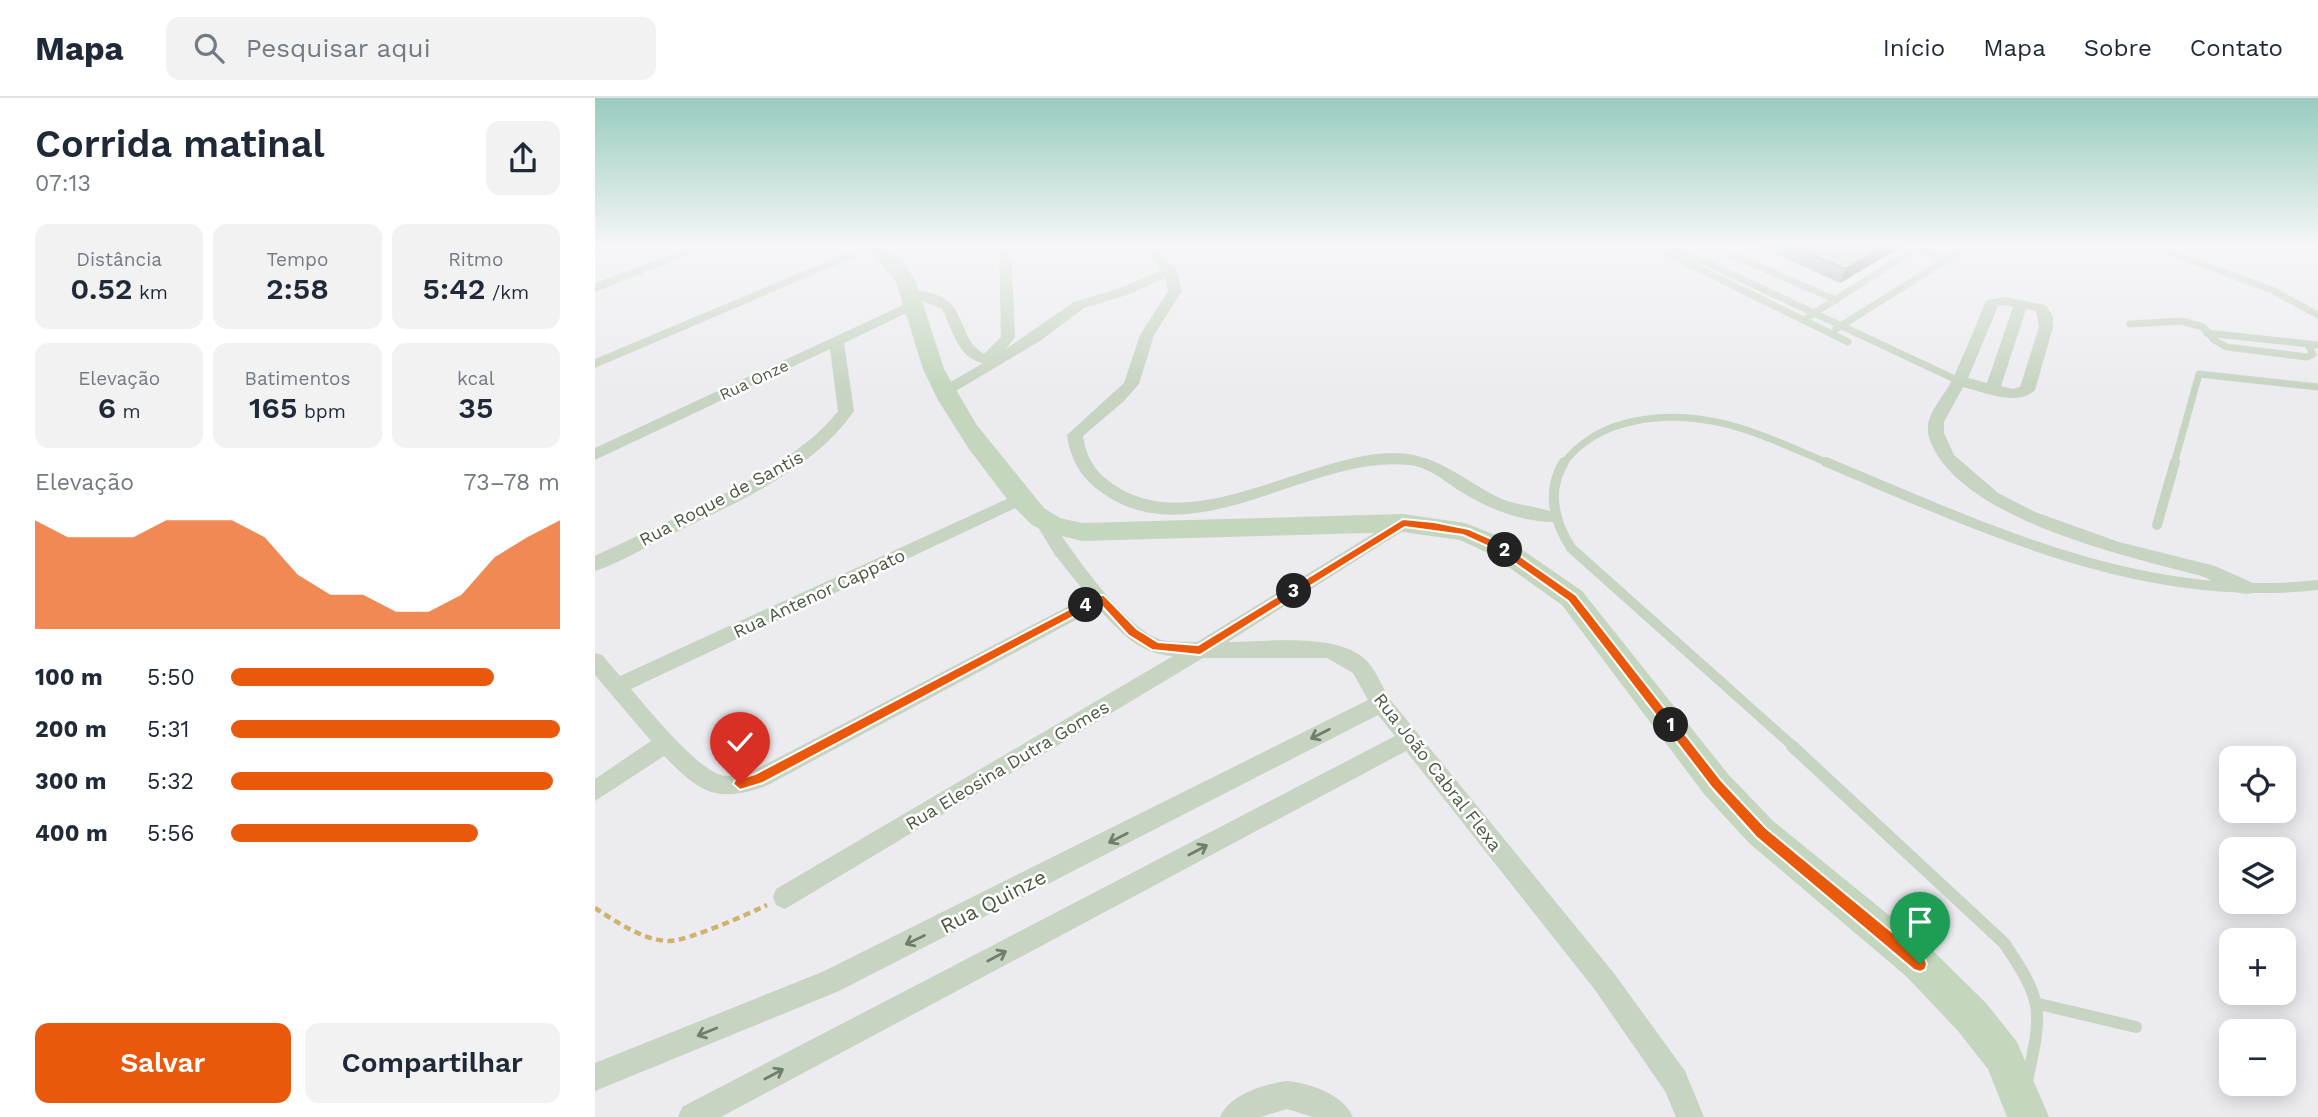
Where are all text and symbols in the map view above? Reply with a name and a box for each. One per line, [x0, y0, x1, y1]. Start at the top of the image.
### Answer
search box [166, 17, 656, 80]
text: Mapa [35, 29, 124, 68]
icon: search [190, 29, 228, 67]
text: Pesquisar aqui [246, 33, 431, 63]
text: Início [1883, 34, 1945, 62]
text: Mapa [1983, 34, 2046, 62]
text: Sobre [2084, 34, 2152, 62]
text: Contato [2190, 34, 2283, 62]
button: share [486, 121, 560, 195]
text: Corrida matinal [35, 122, 325, 166]
text: 07:13 [35, 170, 91, 197]
text: Distância [76, 248, 162, 271]
text: Tempo [267, 248, 328, 271]
text: Ritmo [448, 248, 503, 271]
text: 0.52 [70, 271, 133, 306]
text: 2:58 [266, 271, 329, 306]
text: 5:42 [423, 271, 485, 306]
text: km [133, 281, 168, 304]
text: /km [485, 281, 529, 304]
street label: Rua Onze [716, 356, 792, 404]
text: Elevação [78, 367, 160, 390]
text: Batimentos [245, 367, 350, 390]
text: kcal [457, 367, 495, 390]
text: 6 [98, 390, 116, 425]
text: 165 [249, 390, 297, 425]
text: 35 [458, 390, 493, 425]
text: m [116, 400, 141, 423]
text: bpm [297, 400, 346, 423]
street label: Rua Roque de Santis [636, 446, 806, 550]
text: Elevação [35, 469, 134, 496]
text: 73–78 m [463, 469, 560, 496]
pin: 2 [1487, 532, 1523, 568]
text: 2 [1499, 538, 1510, 561]
street label: Rua Antenor Cappato [730, 544, 908, 642]
pin: 3 [1277, 574, 1311, 608]
text: 3 [1288, 579, 1299, 602]
pin: 4 [1069, 588, 1103, 622]
text: 4 [1079, 593, 1092, 616]
text: 100 m [35, 664, 103, 691]
text: 5:50 [147, 664, 195, 691]
street label: Rua João Cabral Flexa [1370, 689, 1506, 855]
street label: Rua Eleosina Dutra Gomes [901, 696, 1113, 834]
pin: 1 [1653, 708, 1689, 742]
pin [710, 712, 770, 784]
text: 1 [1666, 713, 1675, 736]
text: 200 m [35, 716, 107, 743]
text: 5:31 [147, 716, 190, 743]
icon: check [721, 723, 759, 761]
one-way arrow [1310, 728, 1331, 741]
map controls [2219, 746, 2296, 1096]
button: locate [2219, 746, 2296, 823]
text: 300 m [35, 768, 106, 795]
text: 5:32 [147, 768, 194, 795]
text: 400 m [35, 820, 108, 847]
text: 5:56 [147, 820, 195, 847]
one-way arrow [1108, 831, 1129, 845]
button: layers [2219, 837, 2296, 914]
one-way arrow [1187, 843, 1208, 856]
street label: Rua Quinze [936, 864, 1050, 938]
pin [1890, 892, 1950, 964]
icon: arrive [1901, 903, 1939, 941]
button: + [2219, 928, 2296, 1005]
one-way arrow [905, 934, 926, 948]
one-way arrow [986, 949, 1007, 962]
button: − [2219, 1019, 2296, 1096]
button: Salvar [35, 1023, 291, 1103]
button: Compartilhar [305, 1023, 560, 1103]
one-way arrow [696, 1026, 718, 1039]
one-way arrow [763, 1066, 784, 1080]

